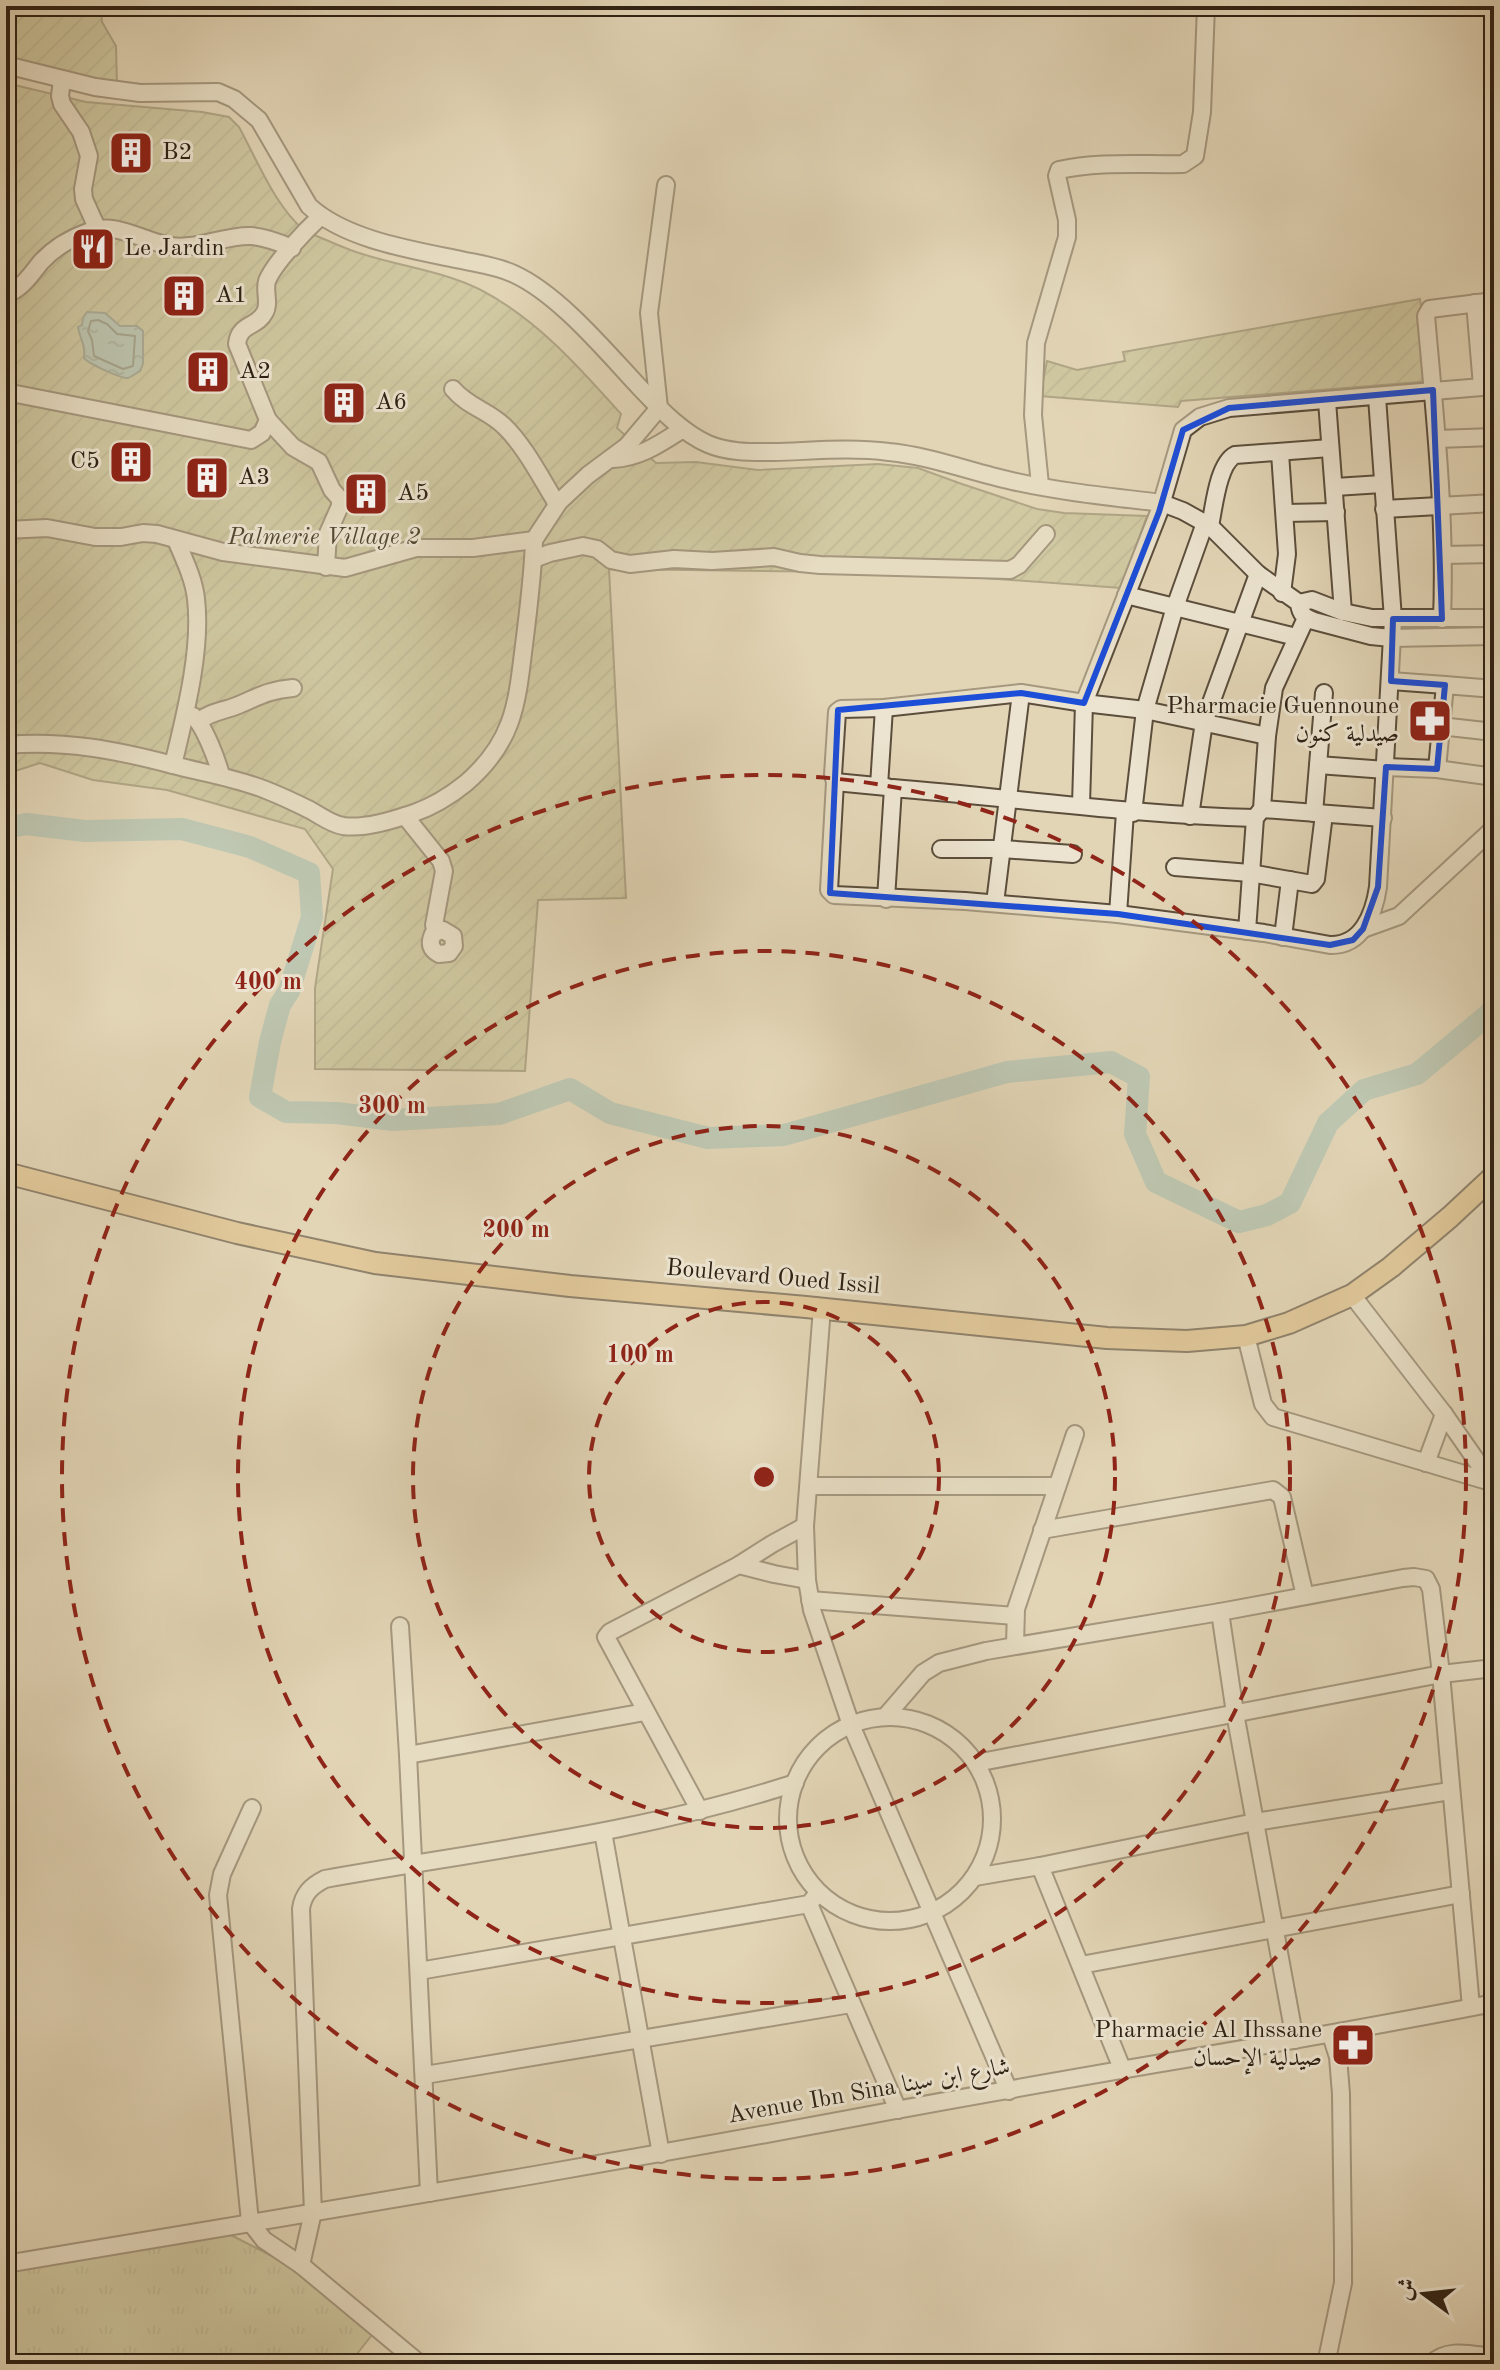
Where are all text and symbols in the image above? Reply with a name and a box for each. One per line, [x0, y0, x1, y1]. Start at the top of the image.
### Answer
building icon: B2 [107, 129, 155, 177]
place label: B2 [162, 141, 192, 165]
restaurant icon: Le Jardin [69, 225, 117, 273]
place label: Le Jardin [124, 237, 225, 261]
building icon: A1 [160, 272, 208, 320]
place label: A1 [215, 284, 247, 308]
building icon: A2 [184, 348, 232, 396]
place label: A2 [239, 360, 271, 384]
building icon: A6 [320, 379, 368, 427]
place label: A6 [375, 391, 407, 415]
building icon: C5 [107, 438, 155, 486]
place label: C5 [70, 450, 100, 474]
building icon: A3 [183, 454, 231, 502]
place label: A3 [238, 466, 270, 490]
building icon: A5 [342, 470, 390, 518]
place label: A5 [397, 482, 429, 506]
park label: Palmerie Village 2 [227, 526, 420, 550]
place label: Pharmacie Guennoune صيدلية كنون [1167, 695, 1399, 748]
pharmacy icon: Pharmacie Guennoune صيدلية كنون [1406, 697, 1454, 745]
text: 400 m [234, 971, 302, 995]
text: 300 m [358, 1095, 426, 1119]
text: 200 m [482, 1219, 550, 1243]
street label: Boulevard Oued Issil [665, 1257, 881, 1299]
text: 100 m [606, 1344, 674, 1368]
centre of rings [750, 1463, 778, 1491]
place label: Pharmacie Al Ihssane صيدلية الإحسان [1095, 2019, 1322, 2075]
pharmacy icon: Pharmacie Al Ihssane صيدلية الإحسان [1329, 2021, 1377, 2069]
street label: Avenue Ibn Sina شارع ابن سينا [726, 2055, 1013, 2135]
north arrow [1384, 2254, 1464, 2334]
text: ش [1393, 2276, 1420, 2303]

